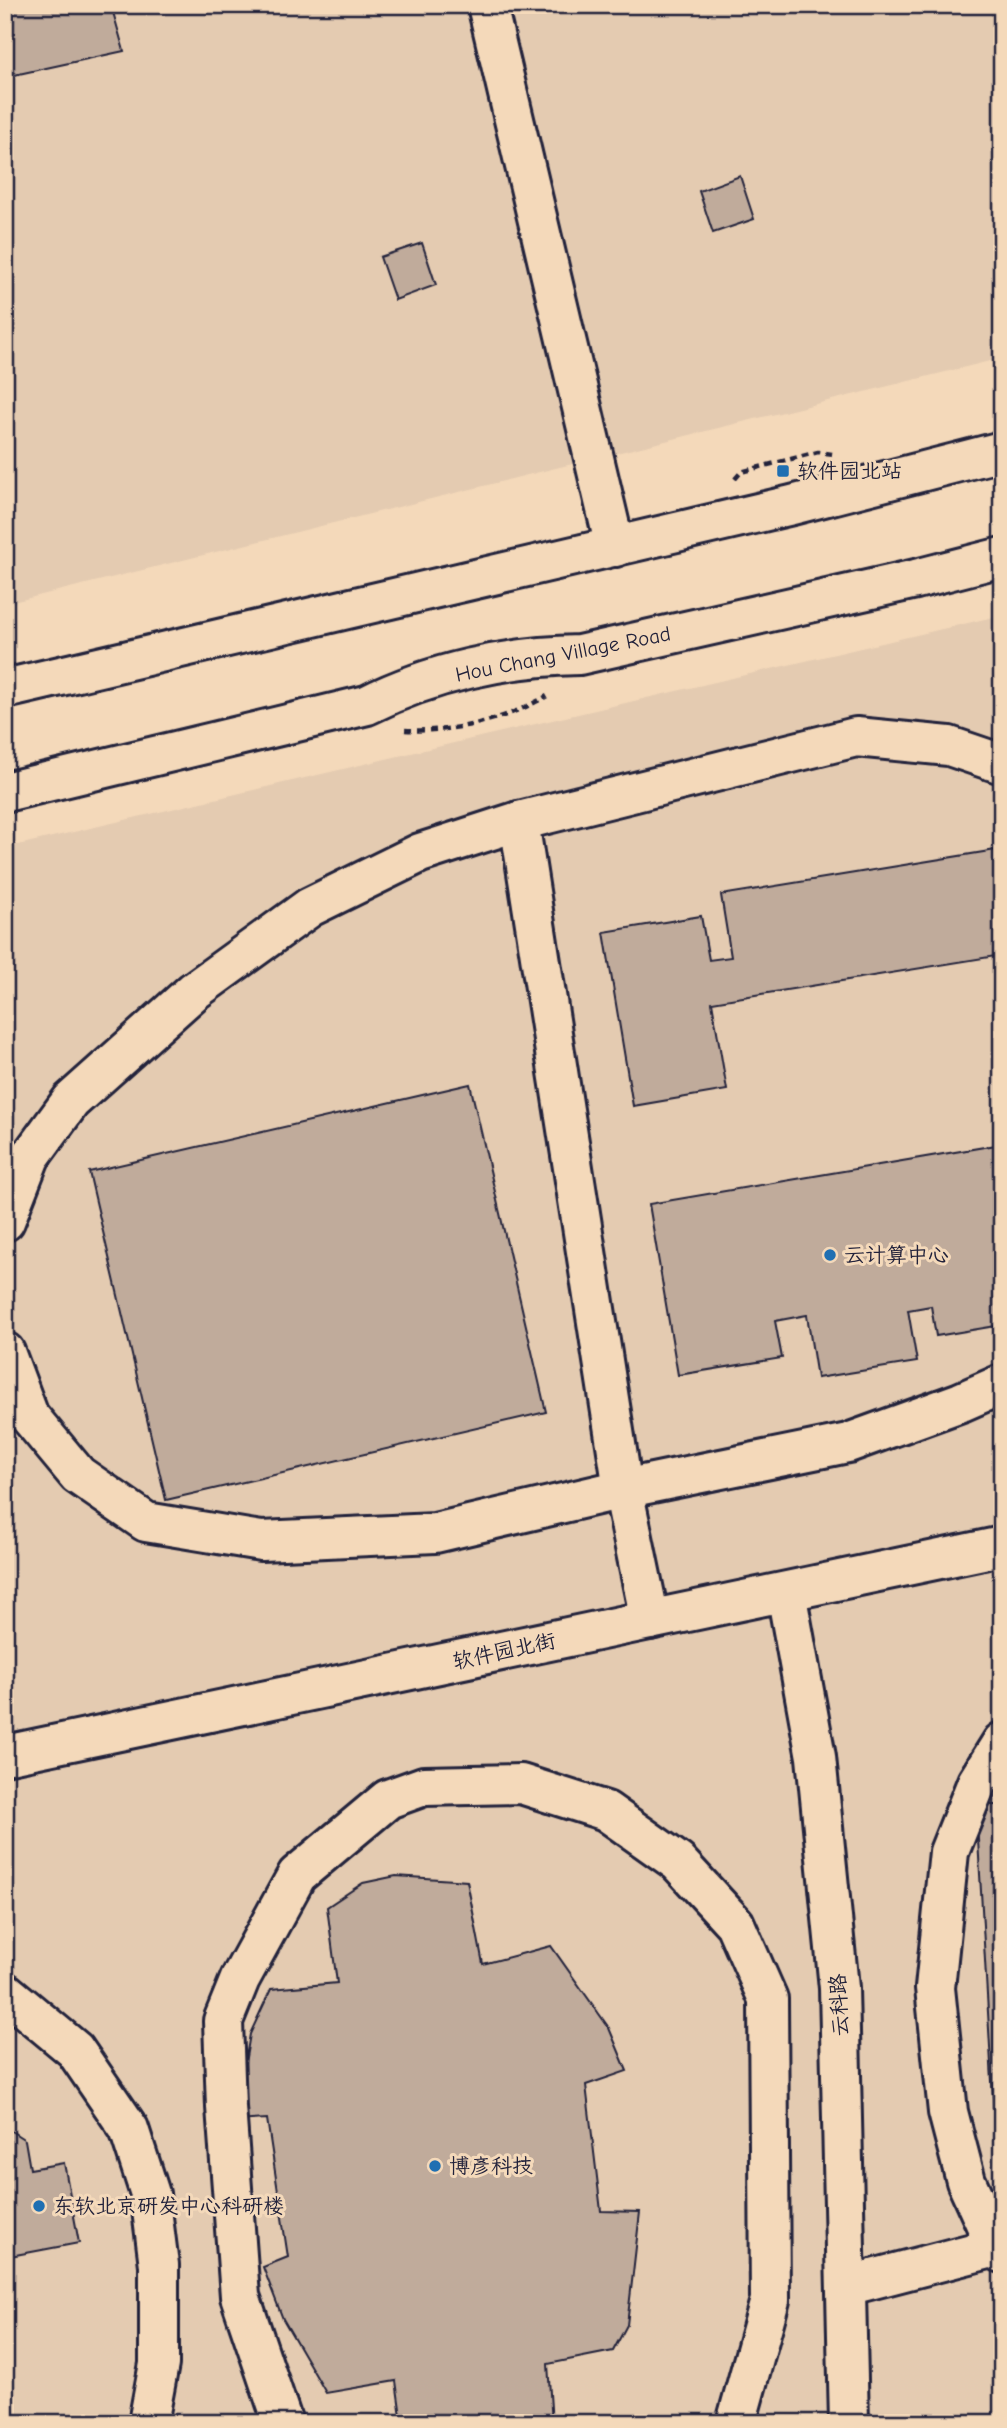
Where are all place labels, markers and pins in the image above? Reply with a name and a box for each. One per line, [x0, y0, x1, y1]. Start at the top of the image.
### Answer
place label: 软件园北站 [797, 459, 902, 483]
marker: 软件园北站 [775, 463, 791, 479]
place label: 云计算中心 [844, 1243, 949, 1267]
marker: 云计算中心 [822, 1247, 838, 1263]
place label: 博彦科技 [449, 2154, 533, 2178]
marker: 博彦科技 [427, 2158, 443, 2174]
place label: 东软北京研发中心科研楼 [53, 2194, 284, 2218]
marker: 东软北京研发中心科研楼 [31, 2198, 47, 2214]

